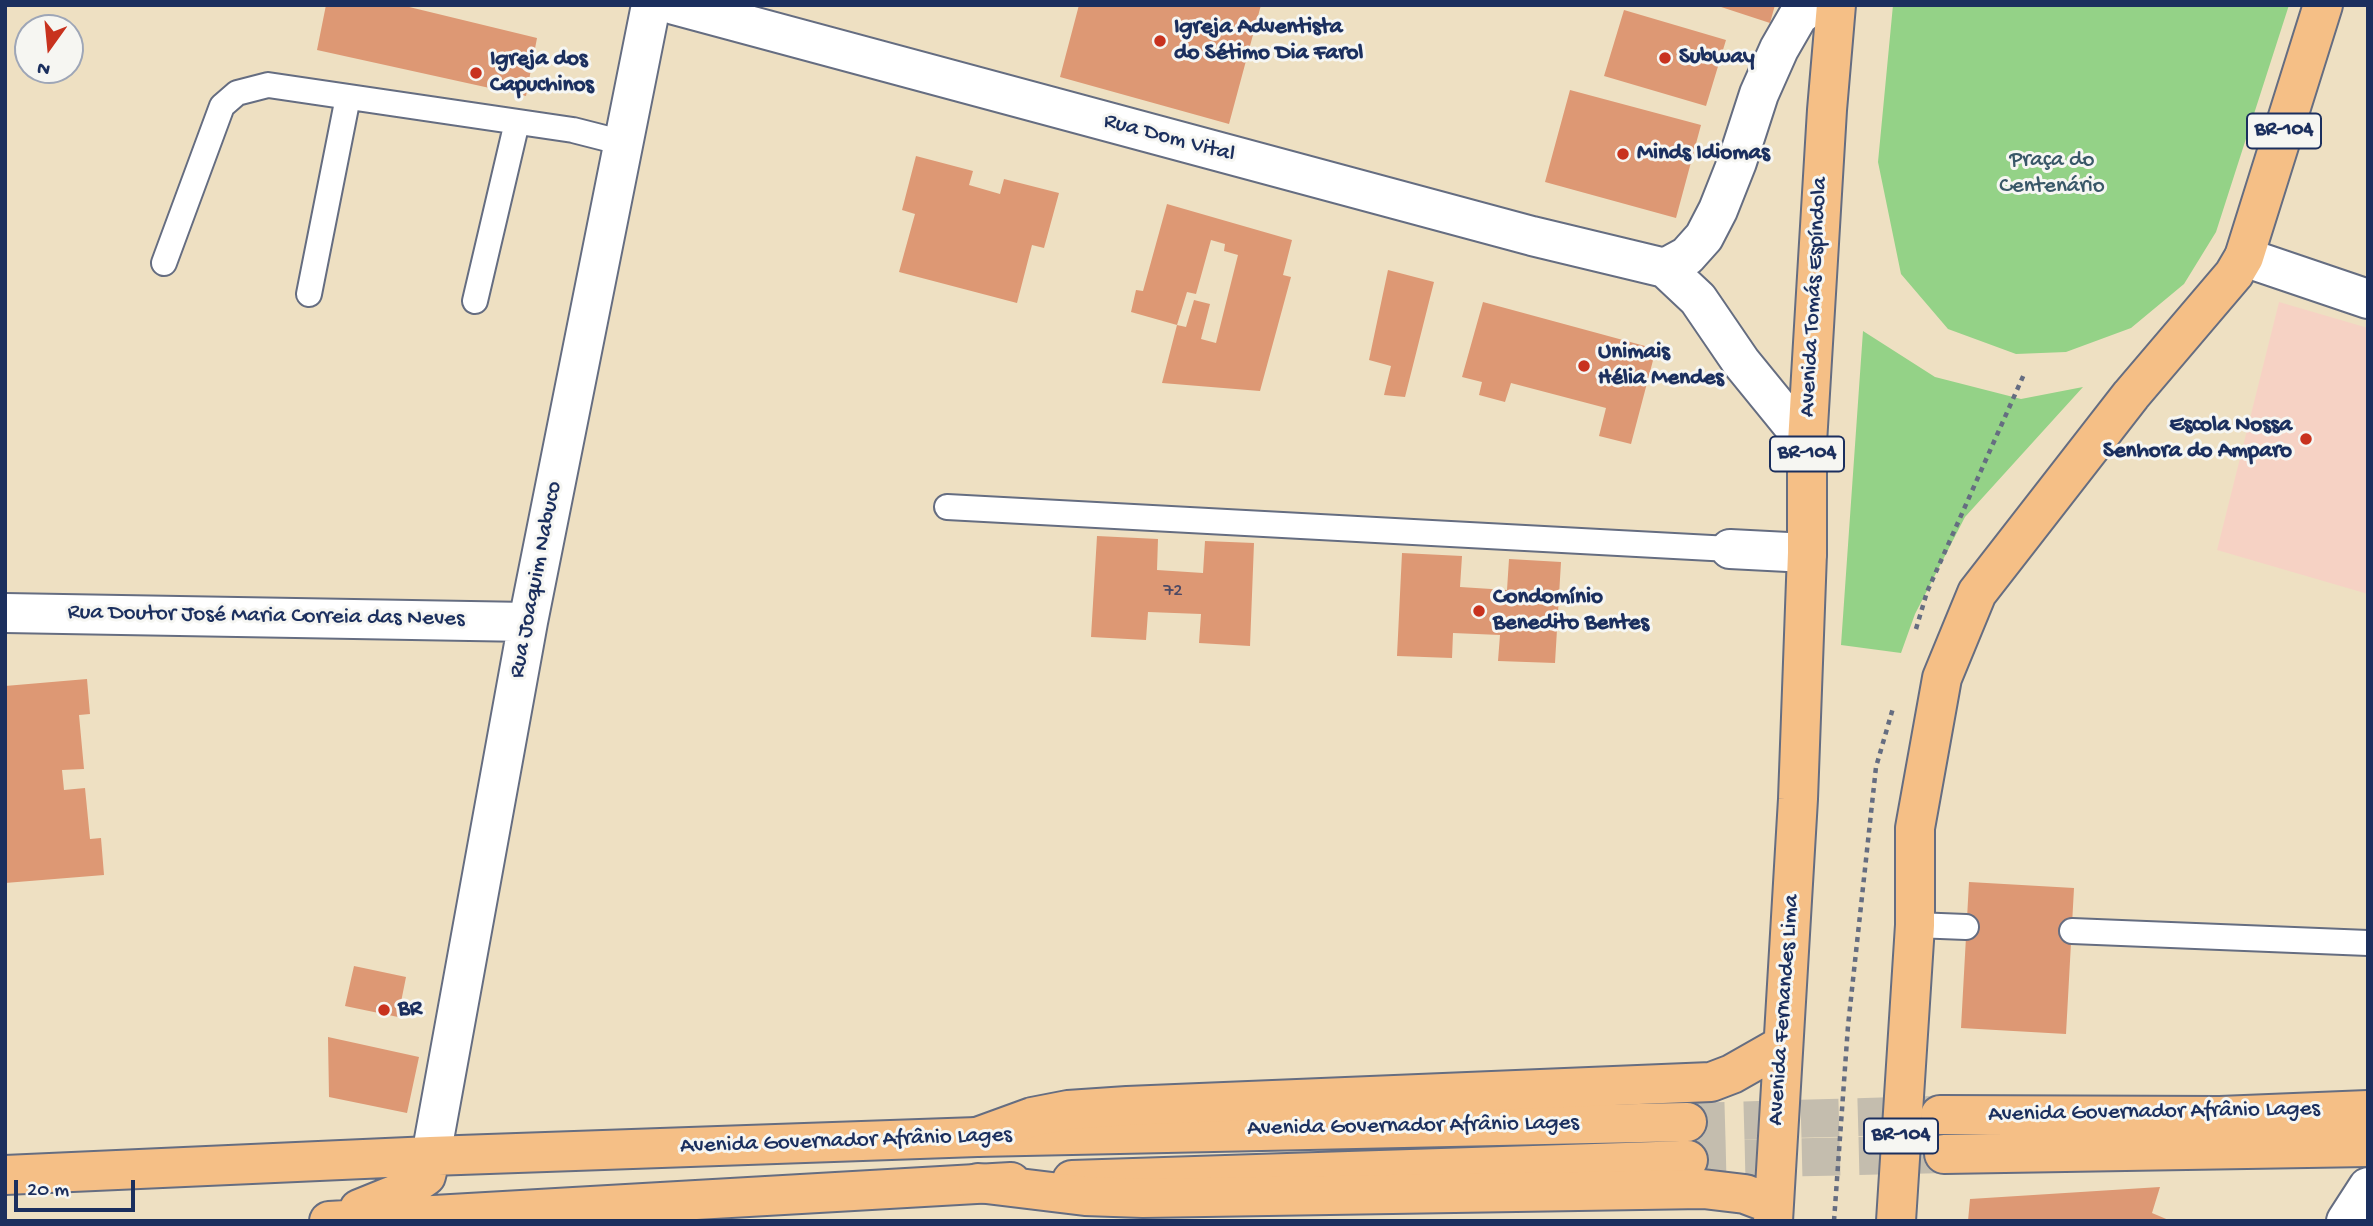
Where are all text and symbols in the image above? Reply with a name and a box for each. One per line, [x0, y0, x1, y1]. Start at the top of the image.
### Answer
north arrow [14, 14, 84, 84]
place label: Igreja Adventista do Sétimo Dia Farol [1174, 14, 1363, 68]
marker: Igreja Adventista do Sétimo Dia Farol [1152, 33, 1168, 49]
place label: Subway [1679, 44, 1755, 72]
place label: Igreja dos Capuchinos [490, 46, 594, 100]
marker: Subway [1657, 50, 1673, 66]
text: N [35, 55, 53, 81]
marker: Igreja dos Capuchinos [468, 65, 484, 81]
street label: Rua Dom Vital [1100, 108, 1238, 170]
road number: BR-104 [2247, 114, 2321, 148]
place label: Minds Idiomas [1637, 140, 1770, 168]
marker: Minds Idiomas [1615, 146, 1631, 162]
park label: Praça do Centenário [1999, 147, 2105, 201]
street label: Avenida Tomás Espíndola [1795, 176, 1835, 418]
place label: Unimais Hélia Mendes [1598, 339, 1724, 393]
marker: Unimais Hélia Mendes [1576, 358, 1592, 374]
place label: Escola Nossa Senhora do Amparo [2103, 412, 2292, 466]
marker: Escola Nossa Senhora do Amparo [2298, 431, 2314, 447]
road number: BR-104 [1770, 436, 1844, 472]
street label: Rua Joaquim Nabuco [504, 479, 570, 681]
house number: 72 [1163, 581, 1183, 603]
place label: Condomínio Benedito Bentes [1493, 584, 1649, 638]
street label: Rua Doutor José Maria Correia das Neves [67, 600, 465, 634]
marker: Condomínio Benedito Bentes [1471, 603, 1487, 619]
street label: Avenida Fernandes Lima [1763, 894, 1807, 1126]
place label: BR [398, 996, 422, 1024]
marker: BR [376, 1002, 392, 1018]
street label: Avenida Governador Afrânio Lages [1988, 1096, 2320, 1130]
street label: Avenida Governador Afrânio Lages [1247, 1110, 1579, 1144]
road number: BR-104 [1864, 1118, 1938, 1154]
street label: Avenida Governador Afrânio Lages [680, 1122, 1012, 1162]
scale bar [18, 1166, 138, 1210]
text: 20 m [27, 1179, 69, 1204]

